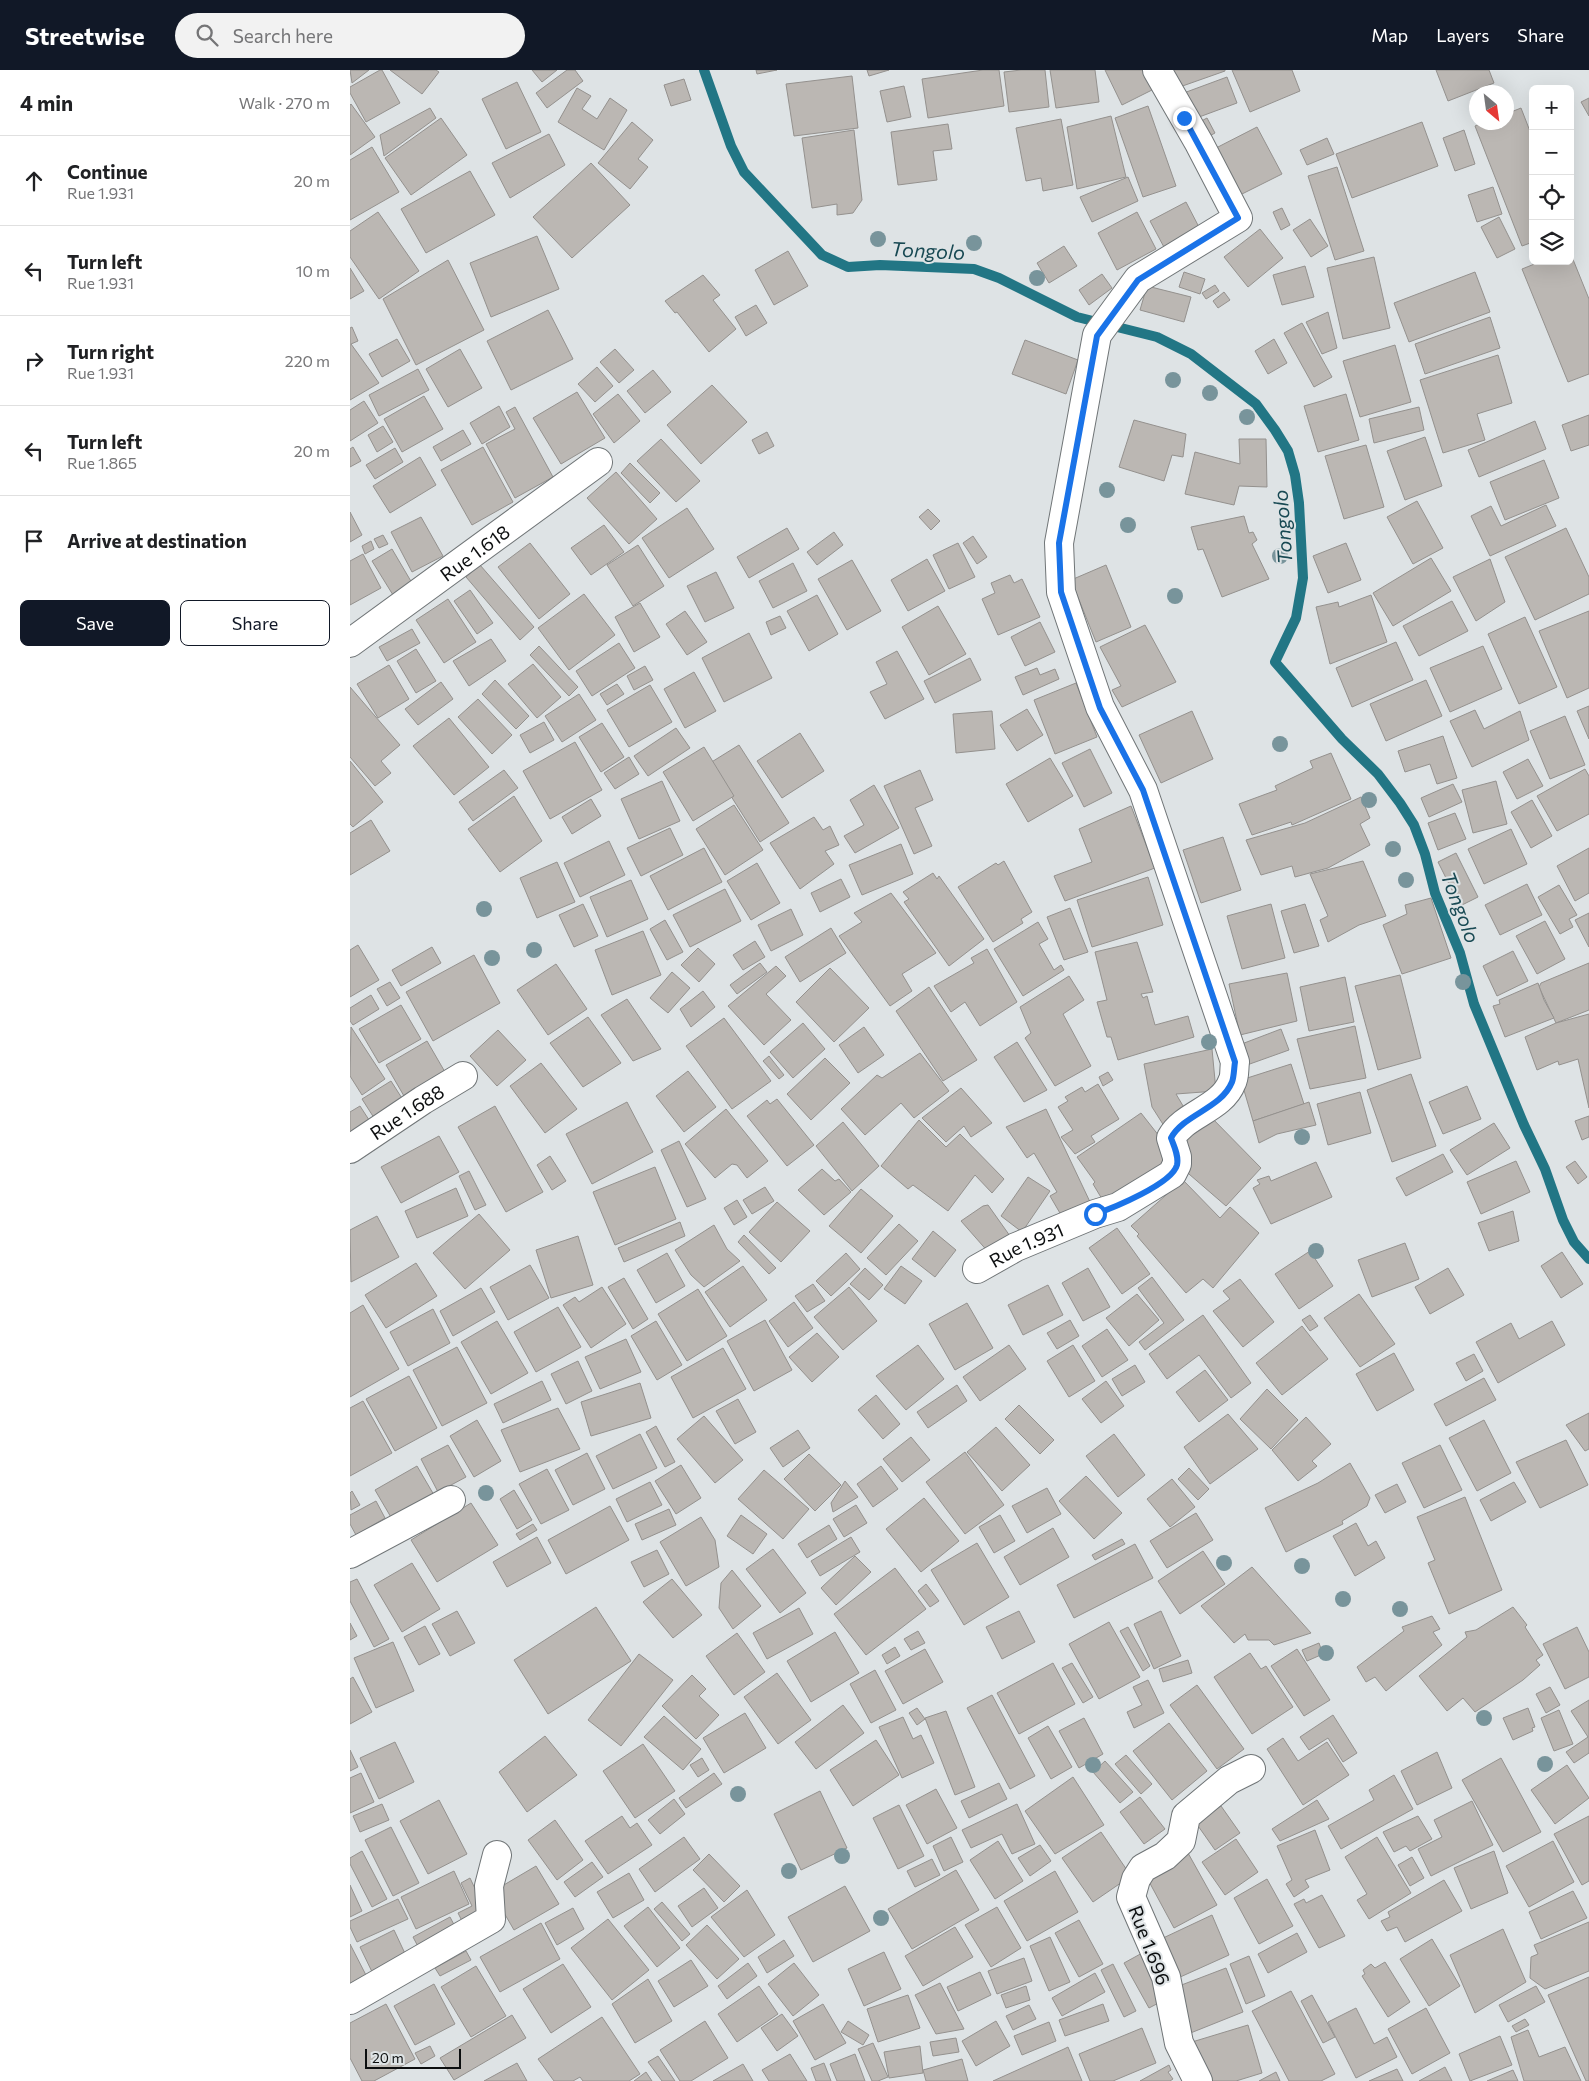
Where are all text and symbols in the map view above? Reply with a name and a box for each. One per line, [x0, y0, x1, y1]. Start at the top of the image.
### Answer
search box [175, 13, 525, 58]
text: Streetwise [25, 21, 145, 50]
icon: search [193, 21, 221, 49]
text: Search here [233, 24, 333, 47]
text: Map [1371, 24, 1408, 46]
text: Layers [1436, 24, 1489, 46]
text: Share [1517, 24, 1564, 46]
north arrow [1469, 85, 1514, 130]
map controls [1529, 85, 1574, 265]
button: + [1529, 85, 1574, 130]
text: 4 min [20, 90, 73, 115]
text: Walk · 270 m [239, 93, 330, 112]
route end [1173, 107, 1196, 130]
button: − [1529, 130, 1574, 175]
text: Continue [67, 160, 147, 183]
icon: ahead [20, 167, 48, 195]
text: 20 m [294, 171, 330, 190]
button: locate [1529, 175, 1574, 220]
text: Rue 1.931 [67, 183, 134, 202]
button: layers [1529, 220, 1574, 265]
water label: Tongolo [890, 236, 966, 264]
text: Turn left [67, 250, 142, 273]
icon: left [20, 257, 48, 285]
text: 10 m [296, 261, 330, 280]
text: Rue 1.931 [67, 273, 134, 292]
text: Turn right [67, 340, 154, 363]
icon: right [20, 347, 48, 375]
text: 220 m [285, 351, 330, 370]
text: Rue 1.931 [67, 363, 134, 382]
text: Turn left [67, 430, 142, 453]
icon: left [20, 437, 48, 465]
text: 20 m [294, 441, 330, 460]
text: Rue 1.865 [67, 453, 137, 472]
water label: Tongolo [1267, 489, 1297, 565]
street label: Rue 1.618 [435, 519, 514, 585]
icon: arrive [20, 527, 48, 555]
text: Arrive at destination [67, 529, 247, 552]
button: Save [20, 600, 170, 646]
button: Share [180, 600, 330, 646]
water label: Tongolo [1436, 868, 1486, 946]
street label: Rue 1.688 [365, 1079, 448, 1144]
route start [1084, 1203, 1107, 1226]
street label: Rue 1.931 [985, 1217, 1067, 1272]
street label: Rue 1.696 [1124, 1902, 1176, 1988]
scale bar [365, 2046, 461, 2069]
text: 20 m [372, 2049, 404, 2066]

